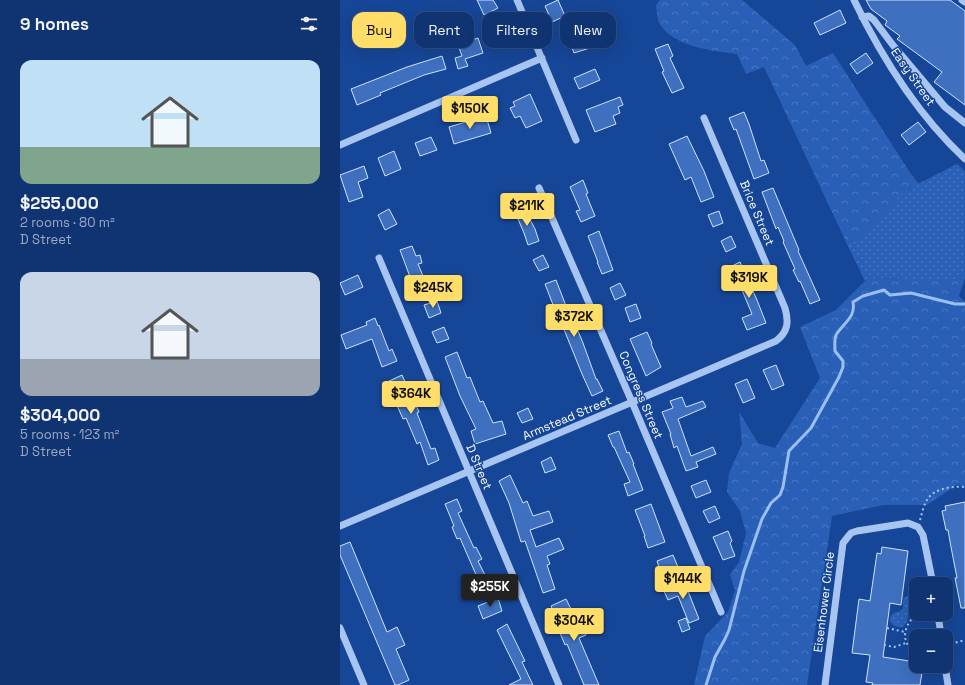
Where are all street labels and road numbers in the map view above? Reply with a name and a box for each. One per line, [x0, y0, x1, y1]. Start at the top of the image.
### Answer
street label: Easy Street [887, 45, 939, 109]
street label: Brice Street [736, 178, 778, 248]
street label: Congress Street [615, 349, 667, 441]
street label: Armstead Street [520, 392, 614, 444]
street label: D Street [462, 442, 496, 492]
street label: Eisenhower Circle [810, 551, 838, 653]

